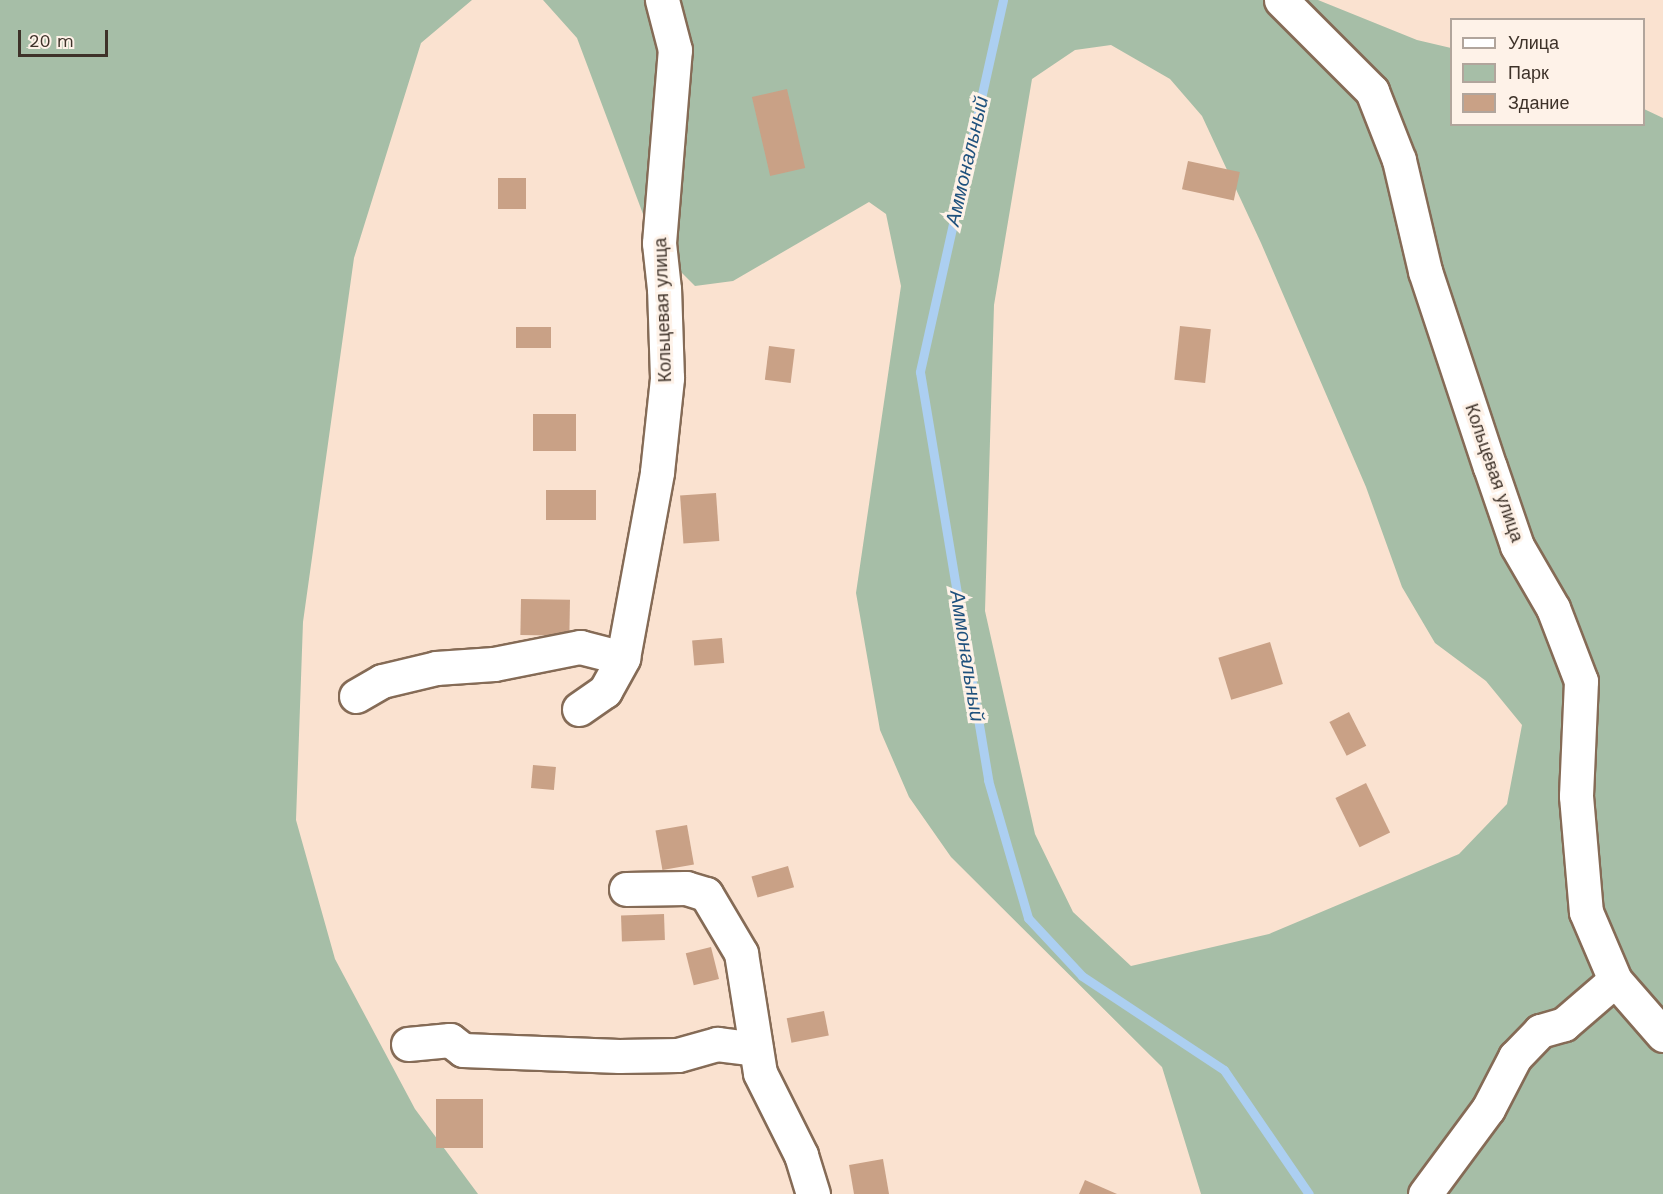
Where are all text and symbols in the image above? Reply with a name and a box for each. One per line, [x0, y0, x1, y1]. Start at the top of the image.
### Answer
scale bar [21, 18, 111, 56]
legend [1450, 18, 1645, 126]
text: 20 m [29, 30, 74, 51]
text: Улица [1508, 32, 1559, 53]
text: Парк [1508, 62, 1549, 83]
text: Здание [1508, 92, 1569, 113]
water label: Аммональный [940, 94, 994, 228]
street label: Кольцевая улица [650, 237, 676, 383]
street label: Кольцевая улица [1460, 401, 1528, 545]
water label: Аммональный [945, 589, 989, 723]

